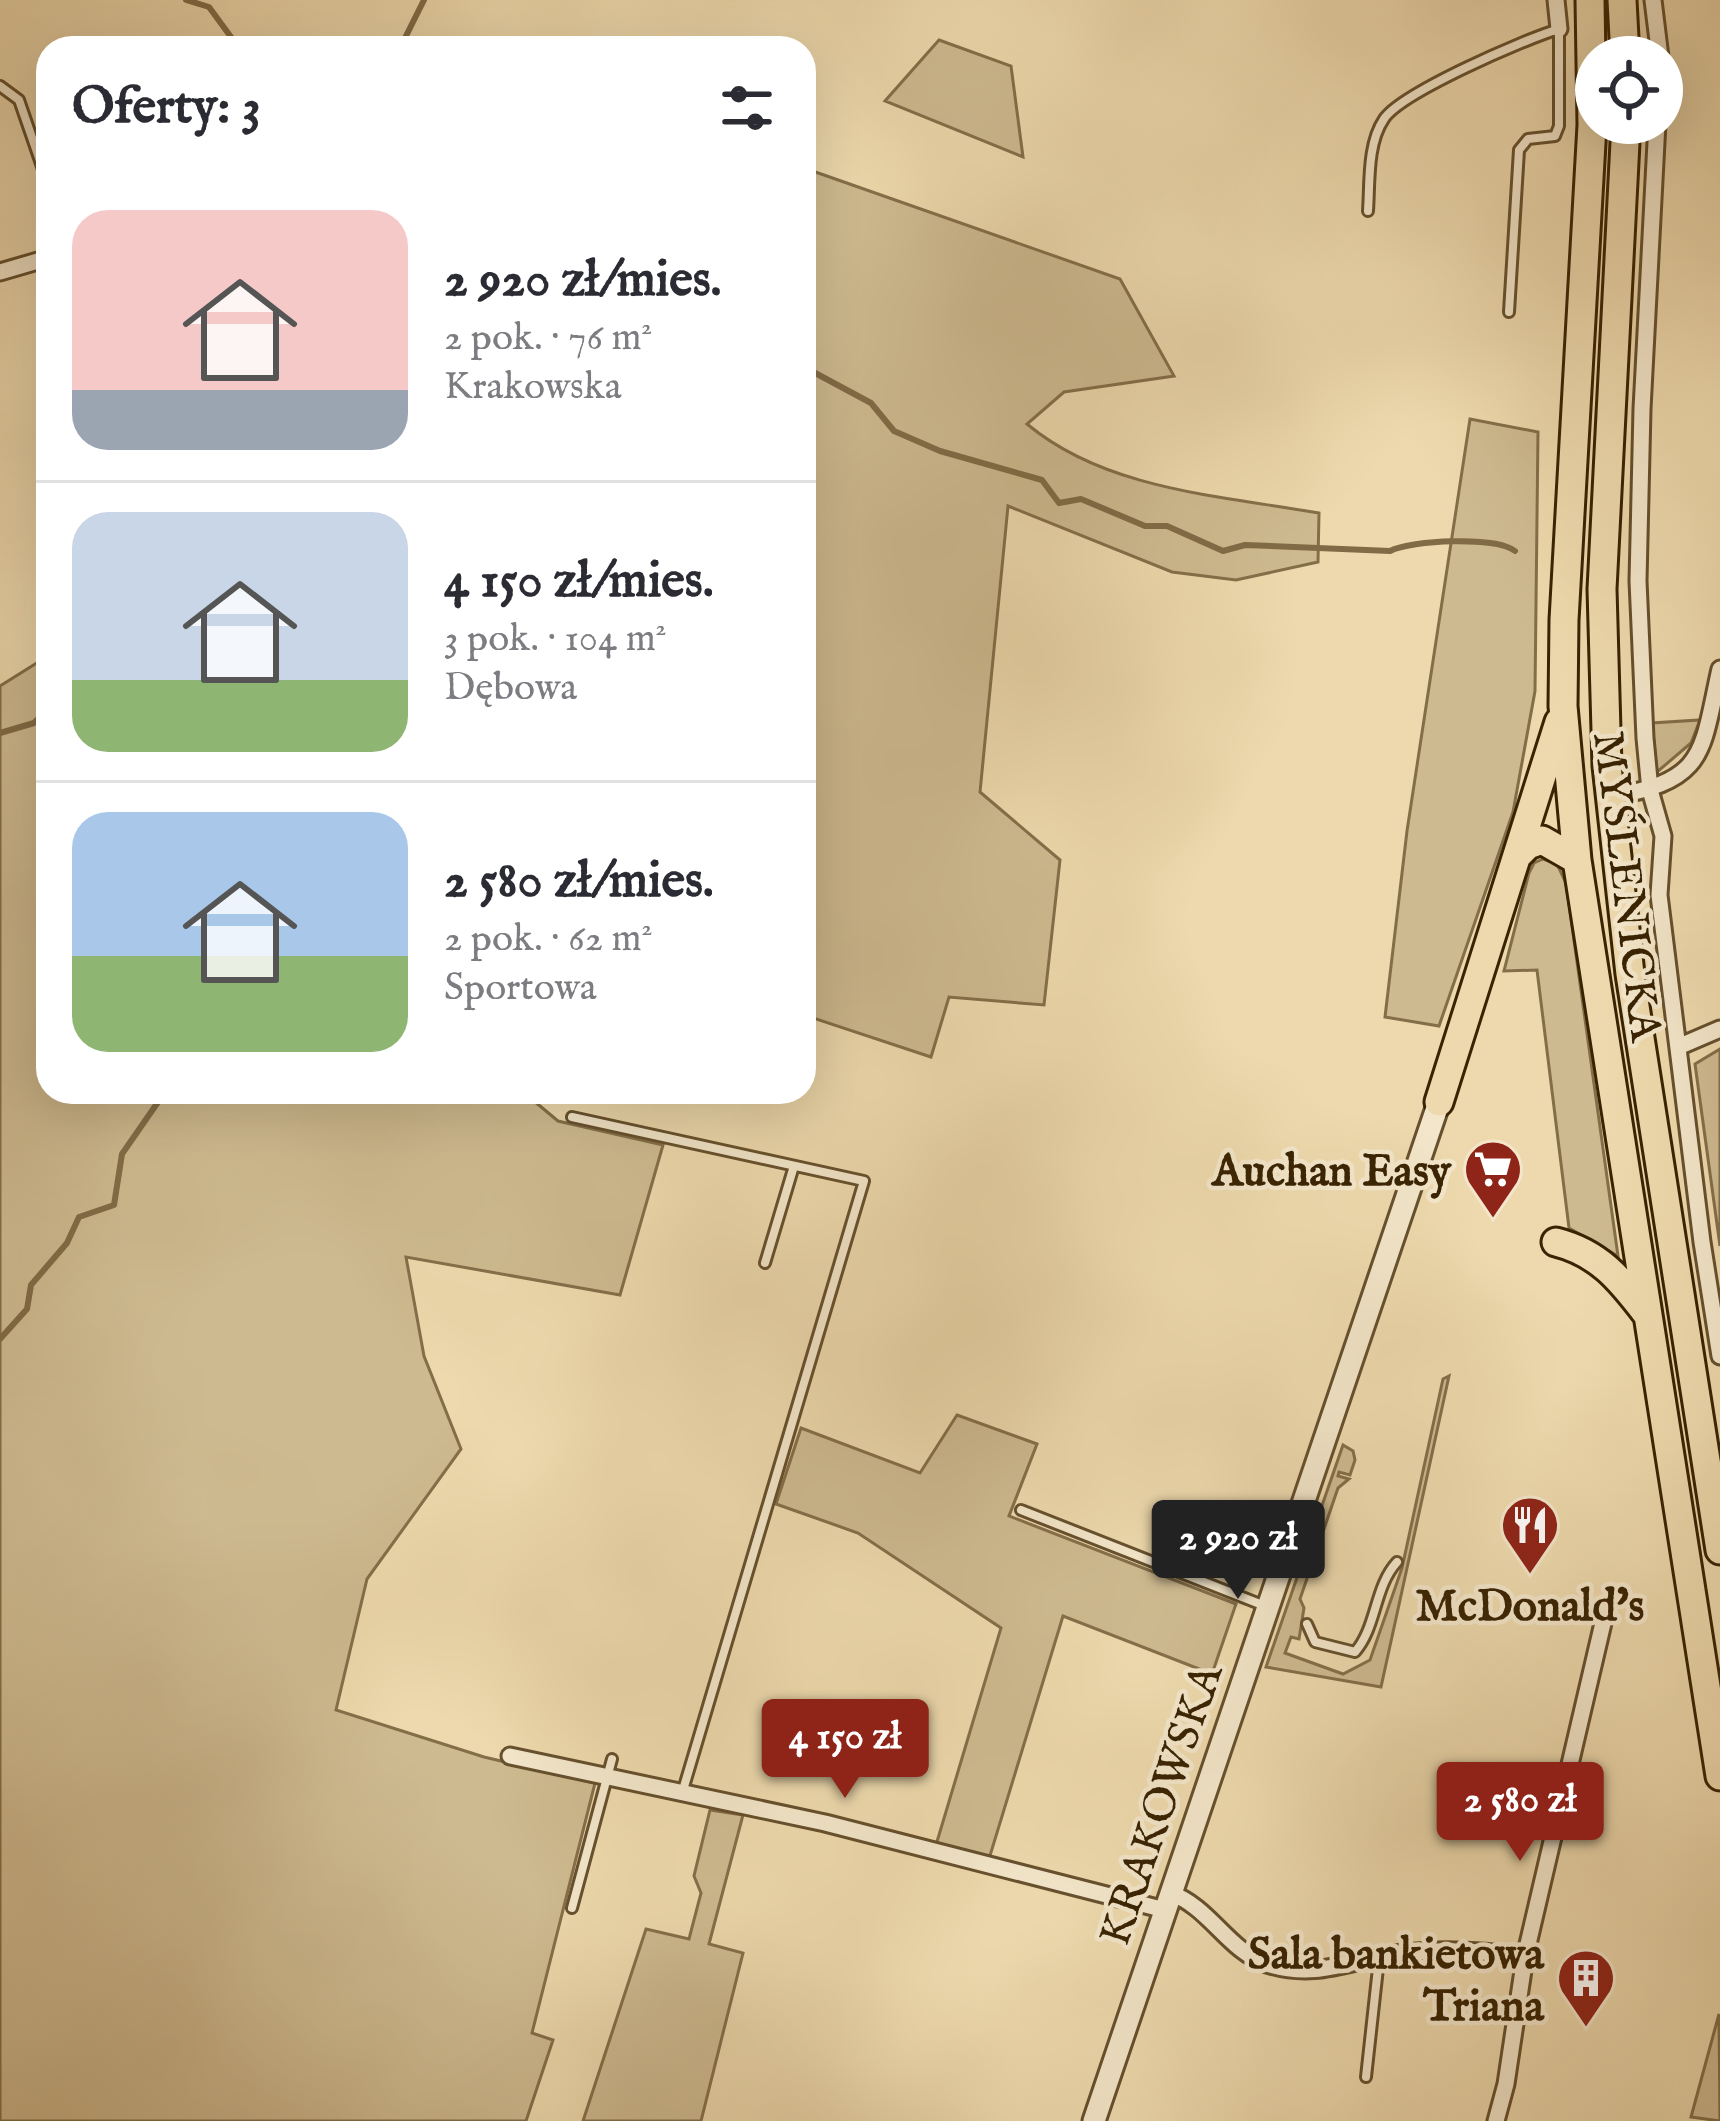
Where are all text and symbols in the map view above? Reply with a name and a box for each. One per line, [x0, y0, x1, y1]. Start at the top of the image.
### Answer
map controls [1575, 36, 1683, 144]
button: locate [1575, 36, 1683, 144]
icon: filters [714, 75, 780, 141]
text: Oferty: 3 [72, 76, 261, 141]
text: 2 920 zł/mies. [444, 249, 722, 314]
icon: home [168, 258, 312, 402]
text: 2 pok. · 76 m² [444, 314, 652, 363]
text: Krakowska [444, 363, 622, 412]
text: 4 150 zł/mies. [444, 550, 714, 615]
icon: home [168, 560, 312, 704]
text: 3 pok. · 104 m² [444, 615, 667, 664]
text: Dębowa [444, 664, 577, 713]
street label: MYŚLENICKA [1578, 728, 1673, 1046]
text: 2 580 zł/mies. [444, 850, 714, 915]
icon: home [168, 860, 312, 1004]
text: 2 pok. · 62 m² [444, 915, 653, 964]
text: Sportowa [444, 964, 597, 1013]
supermarket icon: Auchan Easy [1462, 1138, 1524, 1220]
place label: Auchan Easy [1210, 1144, 1453, 1201]
restaurant icon: McDonald's [1499, 1494, 1561, 1576]
pin: 2 920 zł [1114, 1500, 1362, 1602]
text: 2 920 zł [1179, 1514, 1297, 1563]
place label: McDonald's [1416, 1579, 1644, 1636]
street label: KRAKOWSKA [1087, 1655, 1238, 1954]
pin: 4 150 zł [721, 1699, 969, 1801]
text: 4 150 zł [789, 1713, 901, 1762]
pin: 2 580 zł [1396, 1762, 1644, 1864]
text: 2 580 zł [1464, 1776, 1576, 1825]
place label: Sala bankietowa Triana [1248, 1927, 1546, 2036]
building icon: Sala bankietowa Triana [1555, 1947, 1617, 2029]

